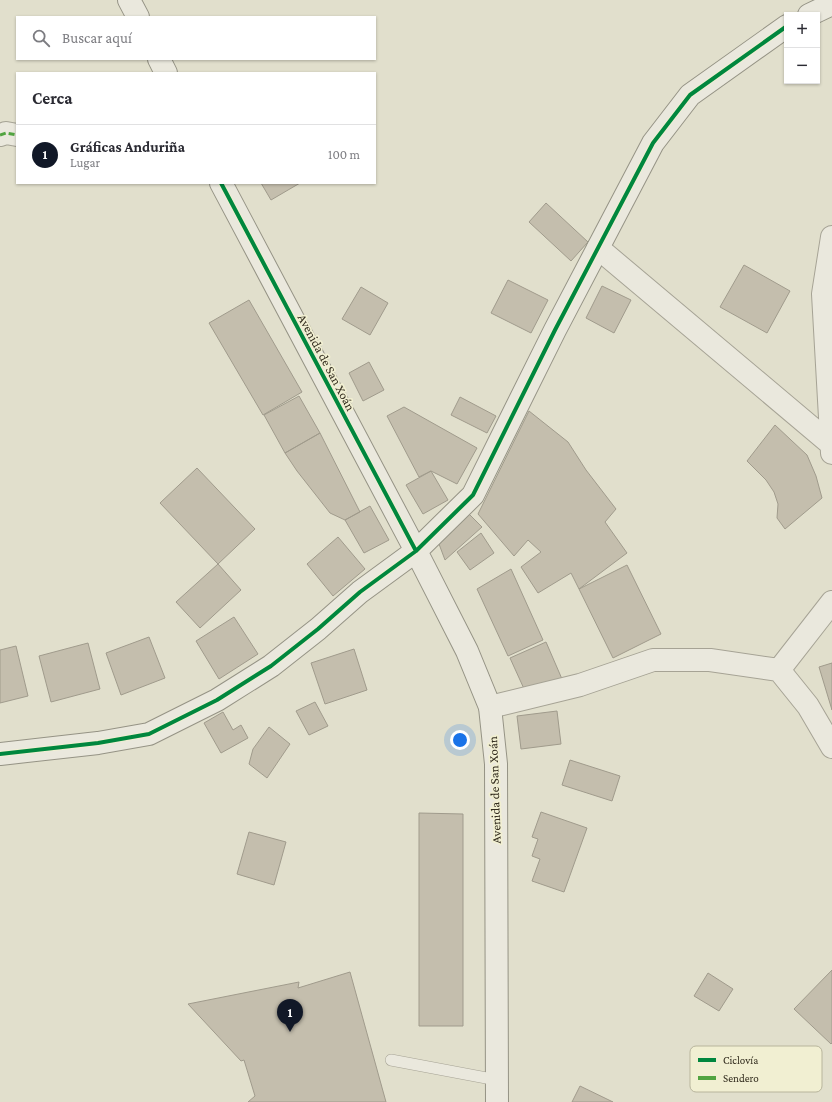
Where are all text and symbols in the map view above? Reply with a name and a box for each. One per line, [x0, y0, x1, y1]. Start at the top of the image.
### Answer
map controls [784, 12, 820, 84]
button: + [784, 12, 820, 48]
search box [16, 16, 376, 60]
icon: search [30, 27, 52, 49]
text: Buscar aquí [62, 30, 132, 46]
button: − [784, 48, 820, 84]
text: Cerca [32, 89, 72, 108]
text: Gráficas Anduriña [70, 139, 185, 155]
text: 1 [43, 147, 47, 162]
text: 100 m [328, 147, 360, 162]
text: Lugar [70, 155, 100, 170]
street label: Avenida de San Xoán [295, 311, 358, 413]
your location [450, 730, 470, 750]
street label: Avenida de San Xoán [485, 736, 504, 844]
pin: 1 [277, 999, 303, 1032]
legend [690, 1046, 822, 1092]
text: Ciclovía [723, 1054, 758, 1066]
text: Sendero [723, 1072, 759, 1084]

